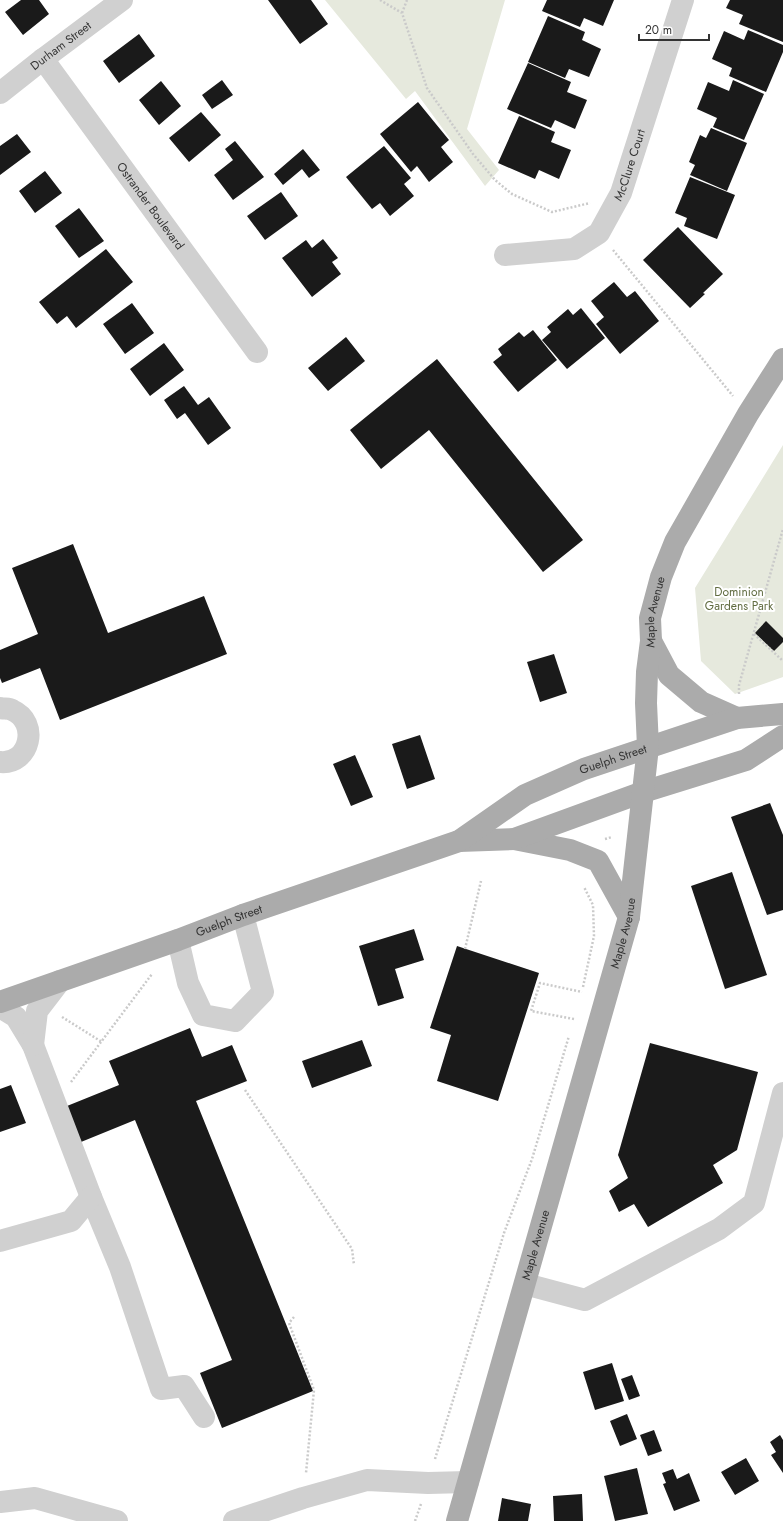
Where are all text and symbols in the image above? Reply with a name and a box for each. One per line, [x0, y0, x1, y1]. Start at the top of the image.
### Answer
scale bar [639, 16, 709, 42]
street label: Durham Street [26, 17, 95, 75]
text: 20 m [645, 21, 672, 39]
street label: McClure Court [609, 127, 650, 204]
street label: Ostrander Boulevard [112, 158, 188, 254]
street label: Maple Avenue [641, 574, 670, 649]
park label: Dominion Gardens Park [705, 583, 774, 615]
street label: Guelph Street [577, 740, 649, 779]
street label: Maple Avenue [606, 897, 640, 971]
street label: Guelph Street [193, 900, 265, 941]
street label: Maple Avenue [517, 1208, 554, 1282]

